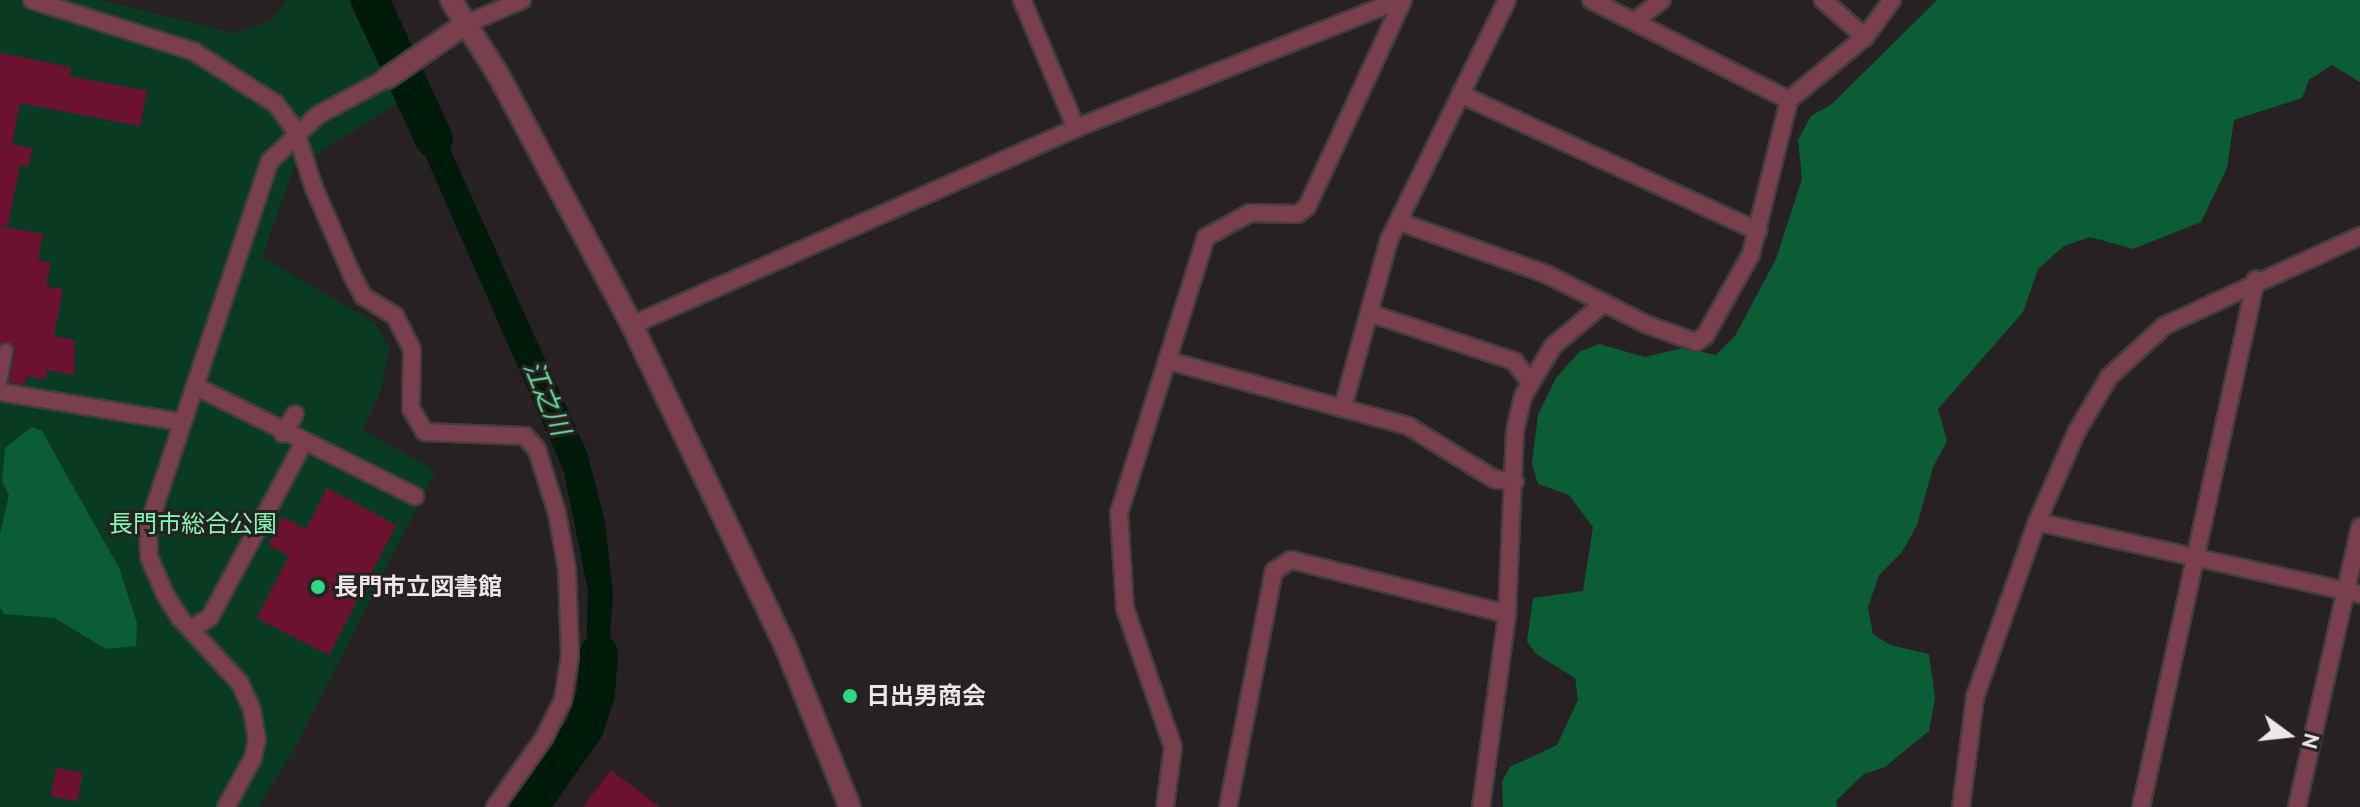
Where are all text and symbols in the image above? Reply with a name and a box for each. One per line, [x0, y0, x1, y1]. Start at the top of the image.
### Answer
water label: 江之川 [517, 356, 577, 440]
park label: 長門市総合公園 [109, 510, 277, 538]
place label: 長門市立図書館 [334, 573, 502, 601]
marker: 長門市立図書館 [309, 578, 327, 596]
place label: 日出男商会 [866, 682, 986, 710]
marker: 日出男商会 [841, 687, 859, 705]
north arrow [2248, 695, 2328, 775]
text: N [2296, 731, 2327, 752]

